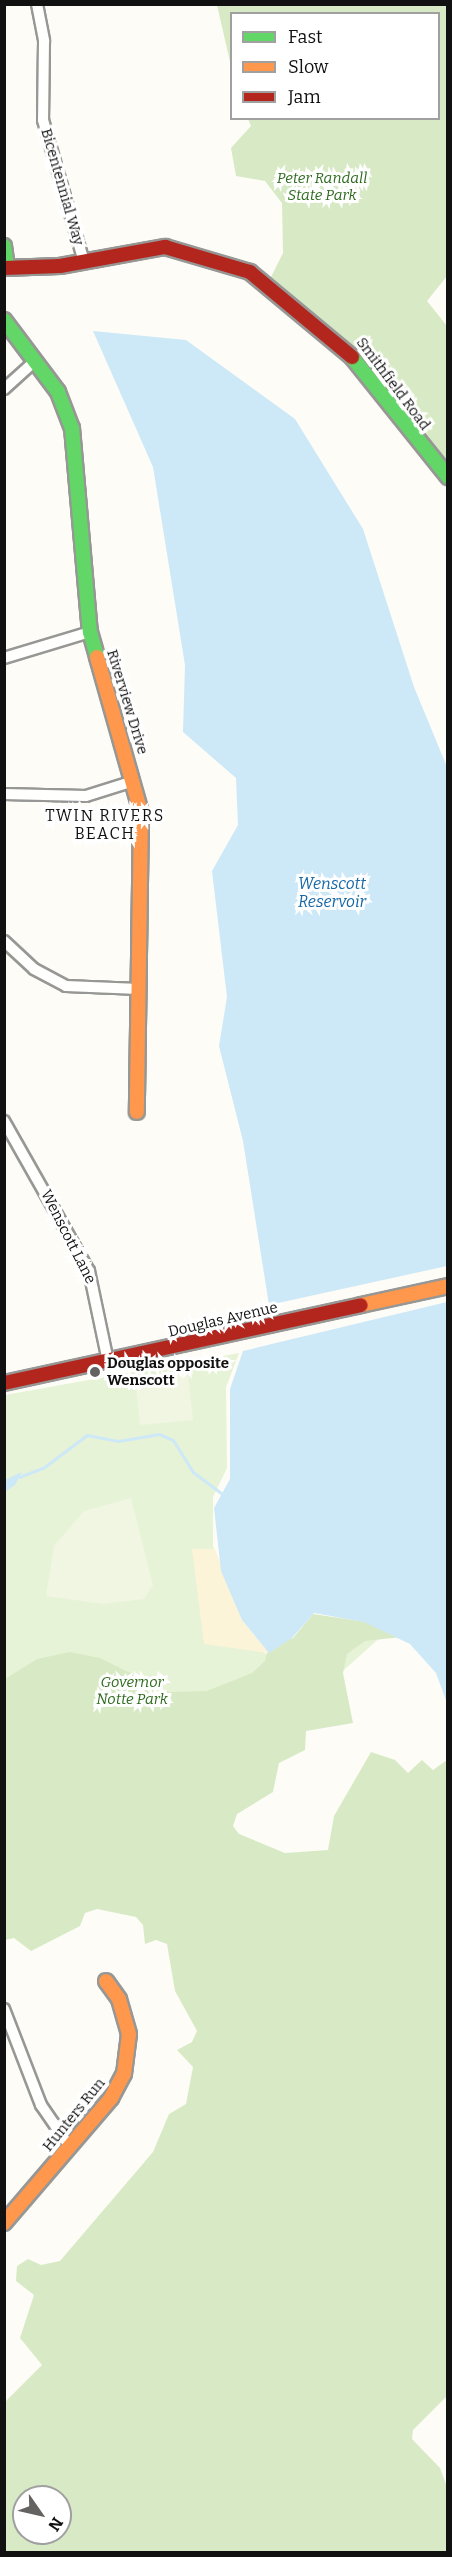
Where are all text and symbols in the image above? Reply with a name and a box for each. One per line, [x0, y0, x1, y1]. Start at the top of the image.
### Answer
legend [230, 12, 440, 120]
text: Fast [288, 26, 323, 48]
text: Slow [288, 56, 328, 78]
text: Jam [288, 86, 321, 108]
street label: Bicentennial Way [37, 126, 87, 248]
park label: Peter Randall State Park [277, 169, 367, 204]
street label: Smithfield Road [352, 334, 434, 434]
street label: Riverview Drive [103, 647, 151, 757]
district label: TWIN RIVERS BEACH [45, 806, 165, 844]
water label: Wenscott Reservoir [298, 874, 366, 912]
street label: Wenscott Lane [37, 1187, 99, 1287]
street label: Douglas Avenue [166, 1299, 280, 1341]
place label: Douglas opposite Wenscott [107, 1354, 229, 1389]
marker: Douglas opposite Wenscott [88, 1365, 102, 1379]
park label: Governor Notte Park [96, 1673, 168, 1708]
street label: Hunters Run [39, 2075, 109, 2155]
north arrow [12, 2485, 72, 2545]
text: N [44, 2514, 67, 2535]

